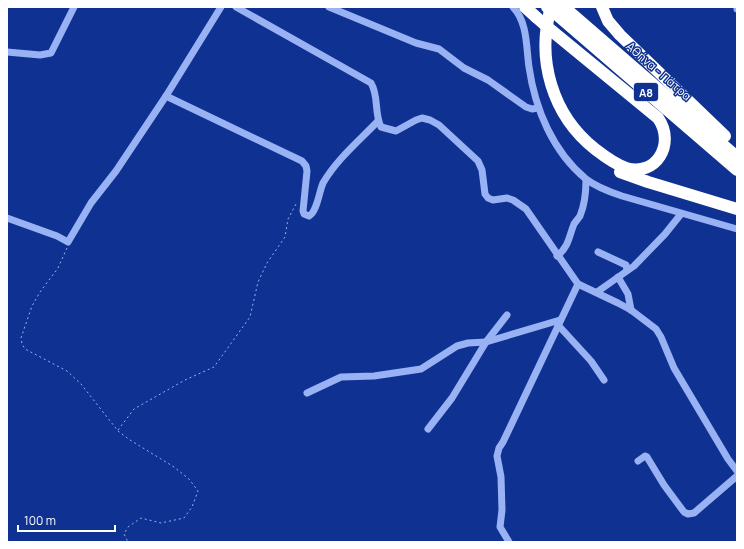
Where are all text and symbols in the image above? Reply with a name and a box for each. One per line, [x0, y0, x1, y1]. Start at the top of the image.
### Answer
street label: Αθήνα - Πάτρα [623, 38, 695, 104]
road number: Α8 [634, 83, 658, 101]
scale bar [18, 507, 115, 533]
text: 100 m [24, 512, 56, 529]

